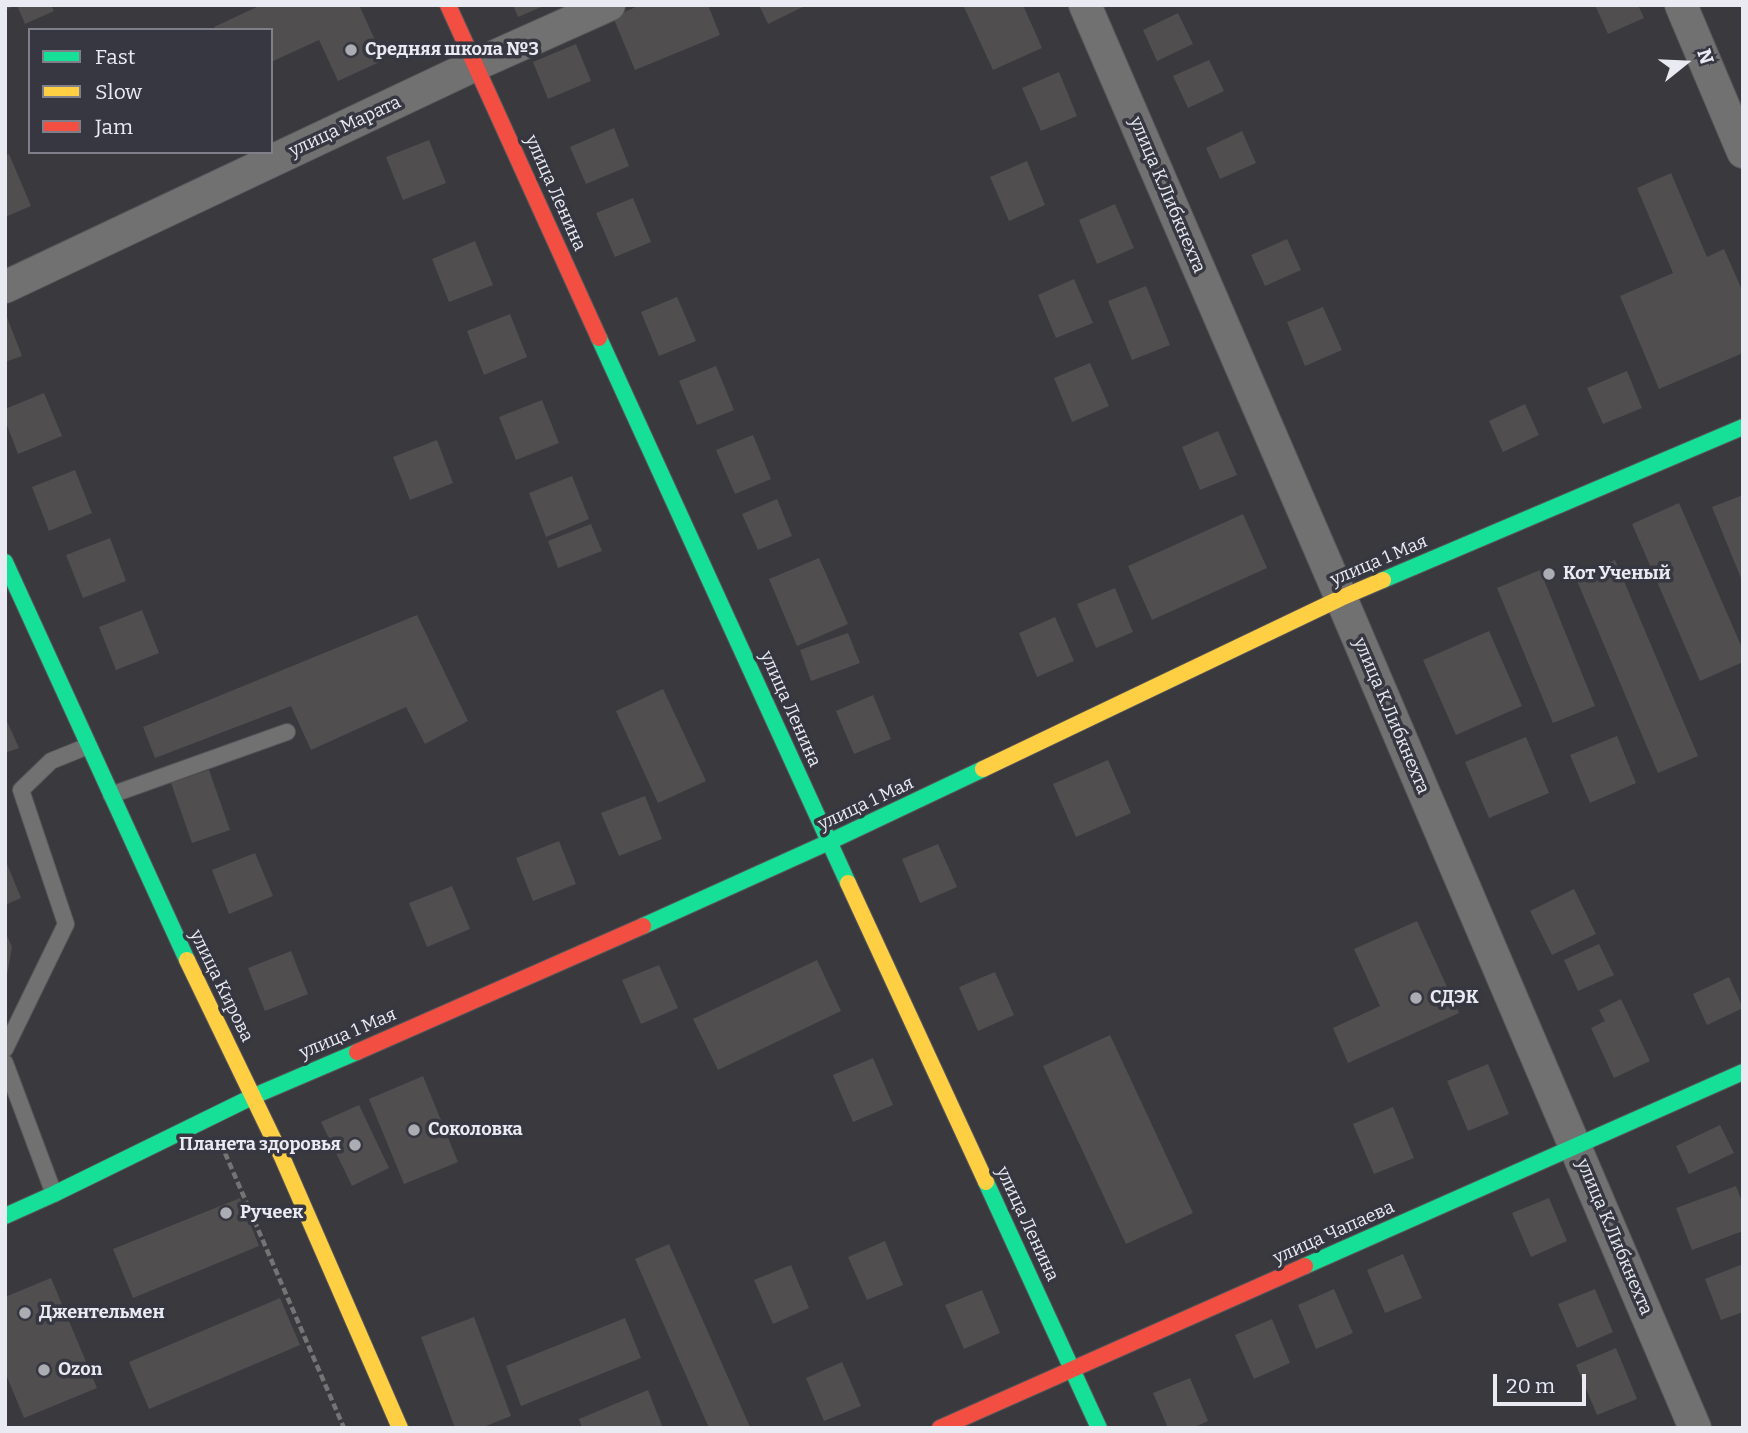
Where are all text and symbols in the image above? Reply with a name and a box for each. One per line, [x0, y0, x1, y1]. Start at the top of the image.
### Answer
legend [28, 28, 273, 154]
north arrow [1650, 28, 1720, 98]
place label: Средняя школа №3 [365, 39, 539, 61]
marker: Средняя школа №3 [343, 42, 359, 58]
text: Fast [95, 44, 135, 70]
text: N [1692, 46, 1719, 67]
text: Slow [95, 79, 142, 105]
street label: улица Марата [286, 92, 404, 162]
text: Jam [95, 114, 133, 140]
street label: улица К.Либкнехта [1124, 114, 1210, 276]
street label: улица Ленина [520, 132, 590, 254]
street label: улица 1 Мая [1327, 531, 1431, 591]
place label: Кот Ученый [1563, 563, 1671, 585]
marker: Кот Ученый [1541, 566, 1557, 582]
street label: улица К.Либкнехта [1348, 635, 1434, 797]
street label: улица Ленина [755, 648, 825, 770]
street label: улица 1 Мая [815, 772, 917, 836]
street label: улица Кирова [185, 926, 257, 1046]
place label: СДЭК [1430, 987, 1479, 1009]
marker: СДЭК [1408, 990, 1424, 1006]
street label: улица 1 Мая [296, 1004, 400, 1064]
place label: Соколовка [428, 1119, 523, 1141]
marker: Соколовка [406, 1122, 422, 1138]
place label: Планета здоровья [179, 1134, 341, 1156]
marker: Планета здоровья [347, 1137, 363, 1153]
street label: улица К.Либкнехта [1571, 1156, 1657, 1318]
street label: улица Ленина [991, 1163, 1063, 1285]
street label: улица Чапаева [1270, 1197, 1398, 1269]
place label: Ручеек [240, 1202, 303, 1224]
marker: Ручеек [218, 1205, 234, 1221]
place label: Джентельмен [39, 1302, 165, 1324]
marker: Джентельмен [17, 1305, 33, 1321]
place label: Ozon [58, 1359, 102, 1381]
scale bar [1496, 1360, 1589, 1404]
marker: Ozon [36, 1362, 52, 1378]
text: 20 m [1506, 1373, 1555, 1399]

